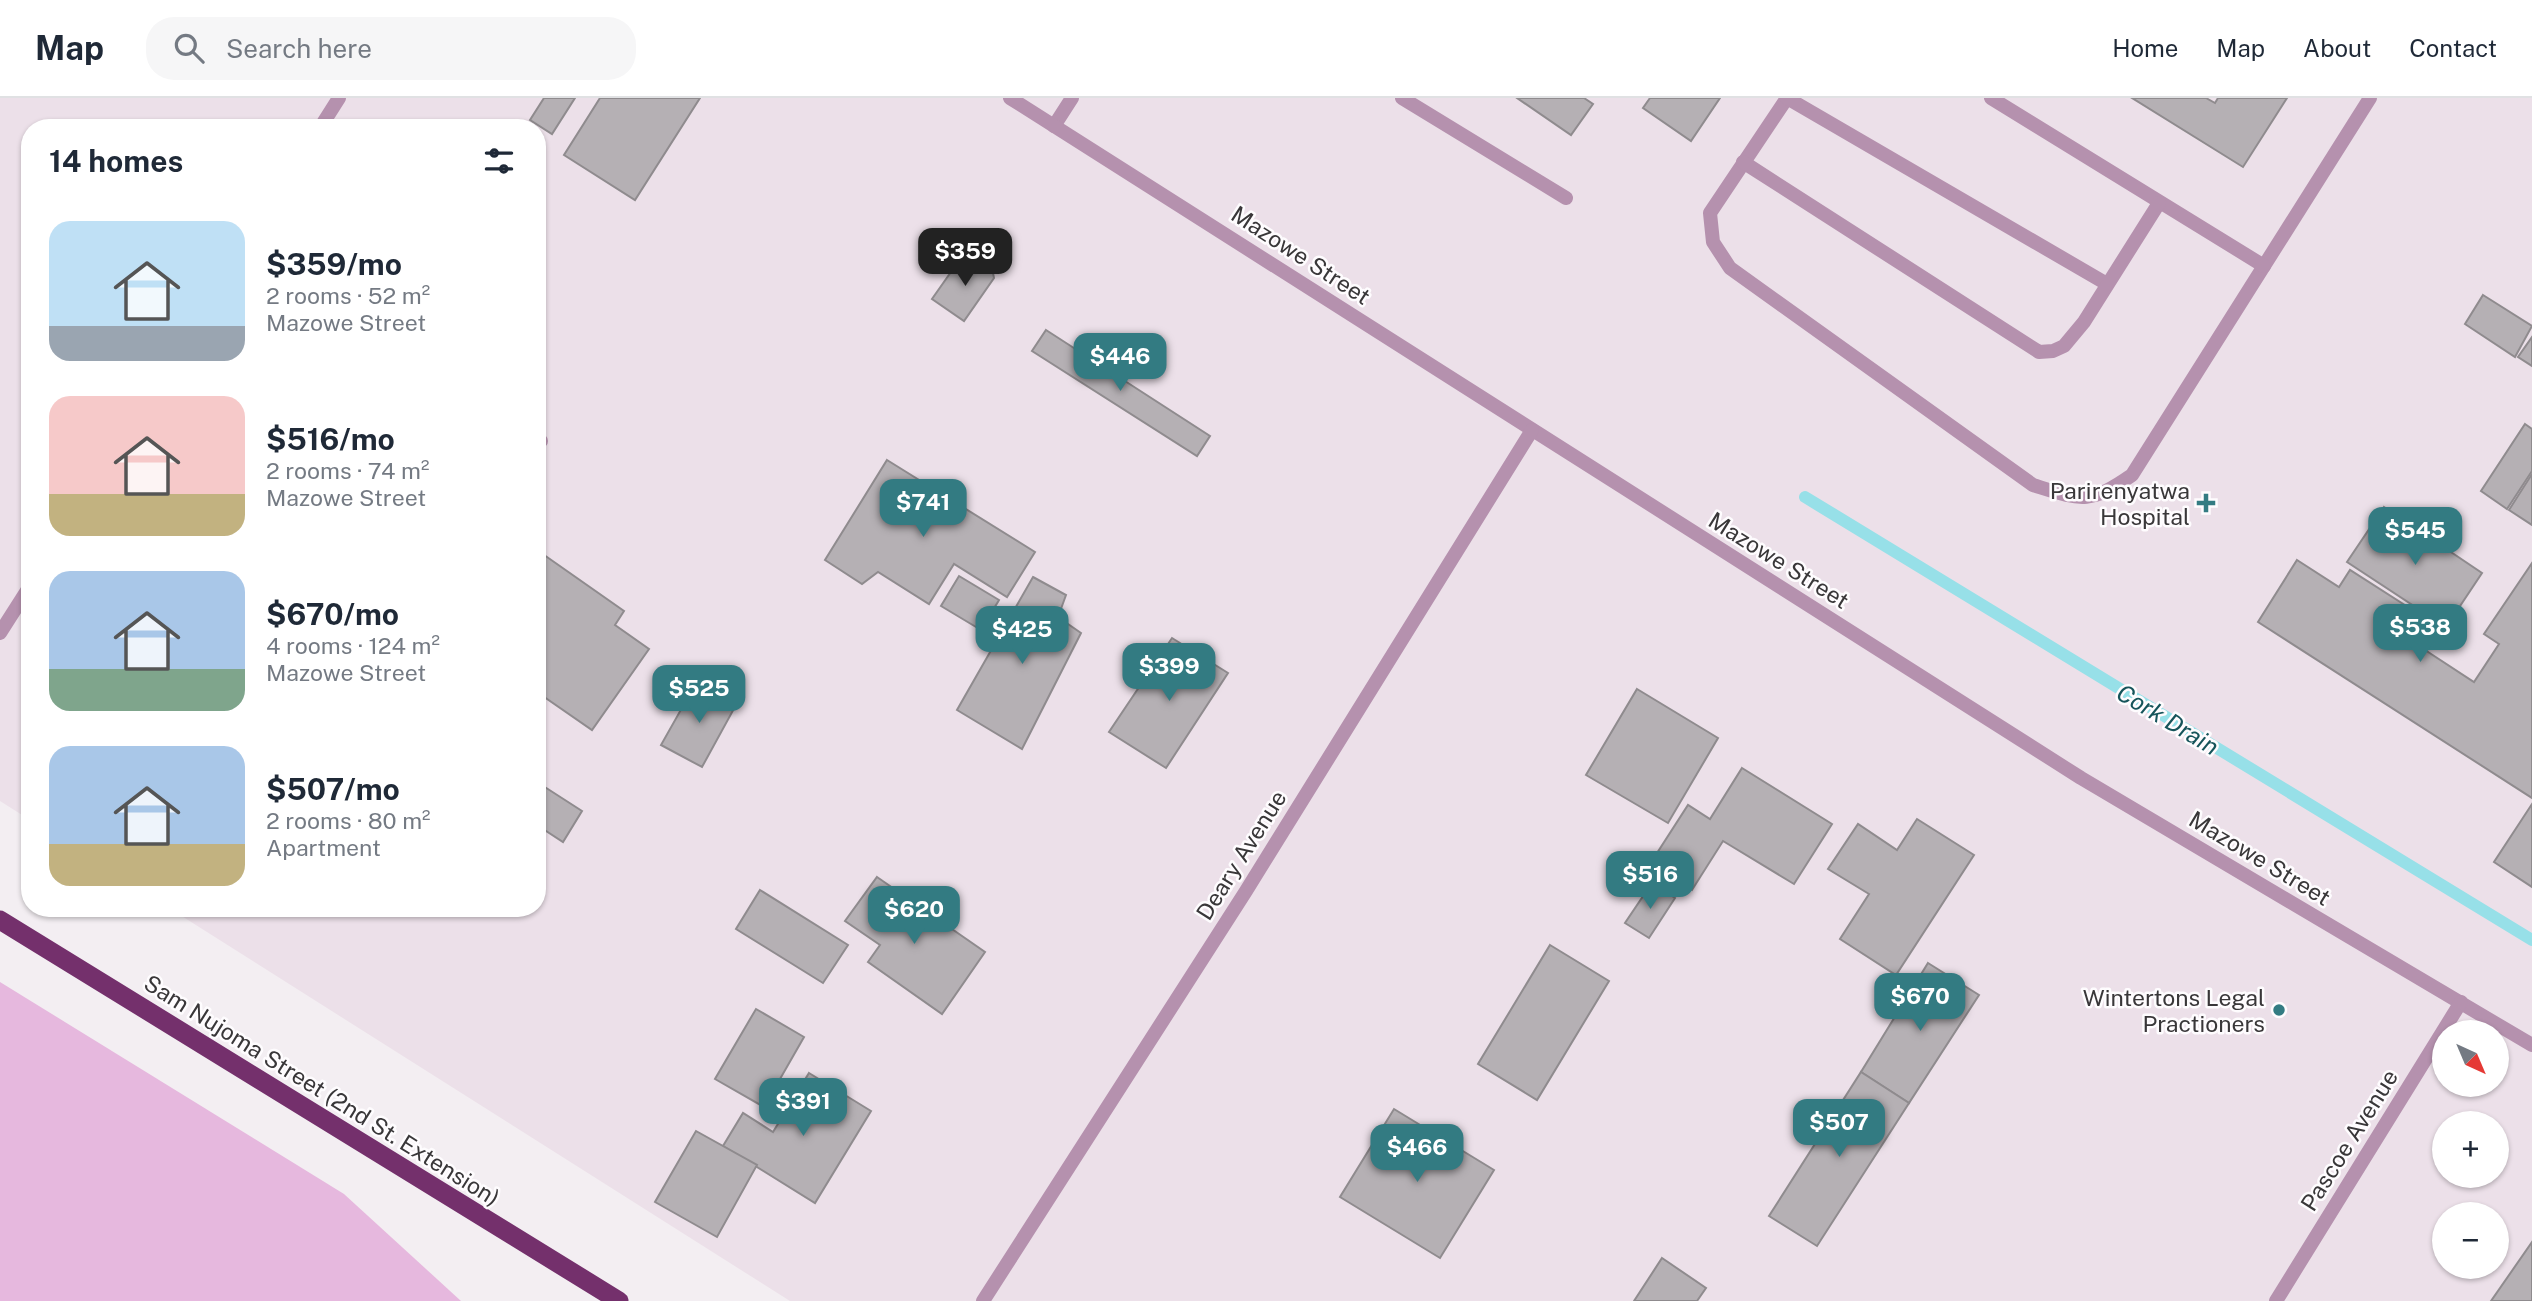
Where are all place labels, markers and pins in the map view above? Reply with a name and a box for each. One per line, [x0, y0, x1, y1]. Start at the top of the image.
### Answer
pin: $359 [924, 228, 1006, 288]
pin: $446 [1079, 334, 1161, 393]
place label: Parirenyatwa Hospital [2050, 477, 2190, 530]
pin: $741 [882, 480, 964, 539]
marker: Parirenyatwa Hospital [2196, 493, 2216, 513]
pin: $545 [2374, 508, 2456, 567]
pin: $538 [2379, 604, 2461, 664]
pin: $425 [981, 606, 1063, 666]
pin: $399 [1128, 644, 1210, 703]
pin: $525 [658, 666, 740, 725]
pin: $516 [1609, 852, 1691, 911]
pin: $620 [873, 886, 955, 946]
pin: $670 [1879, 974, 1961, 1033]
place label: Wintertons Legal Practioners [2083, 984, 2265, 1037]
marker: Wintertons Legal Practioners [2271, 1002, 2287, 1018]
pin: $391 [762, 1079, 844, 1138]
pin: $507 [1798, 1100, 1880, 1159]
pin: $466 [1376, 1124, 1458, 1184]

